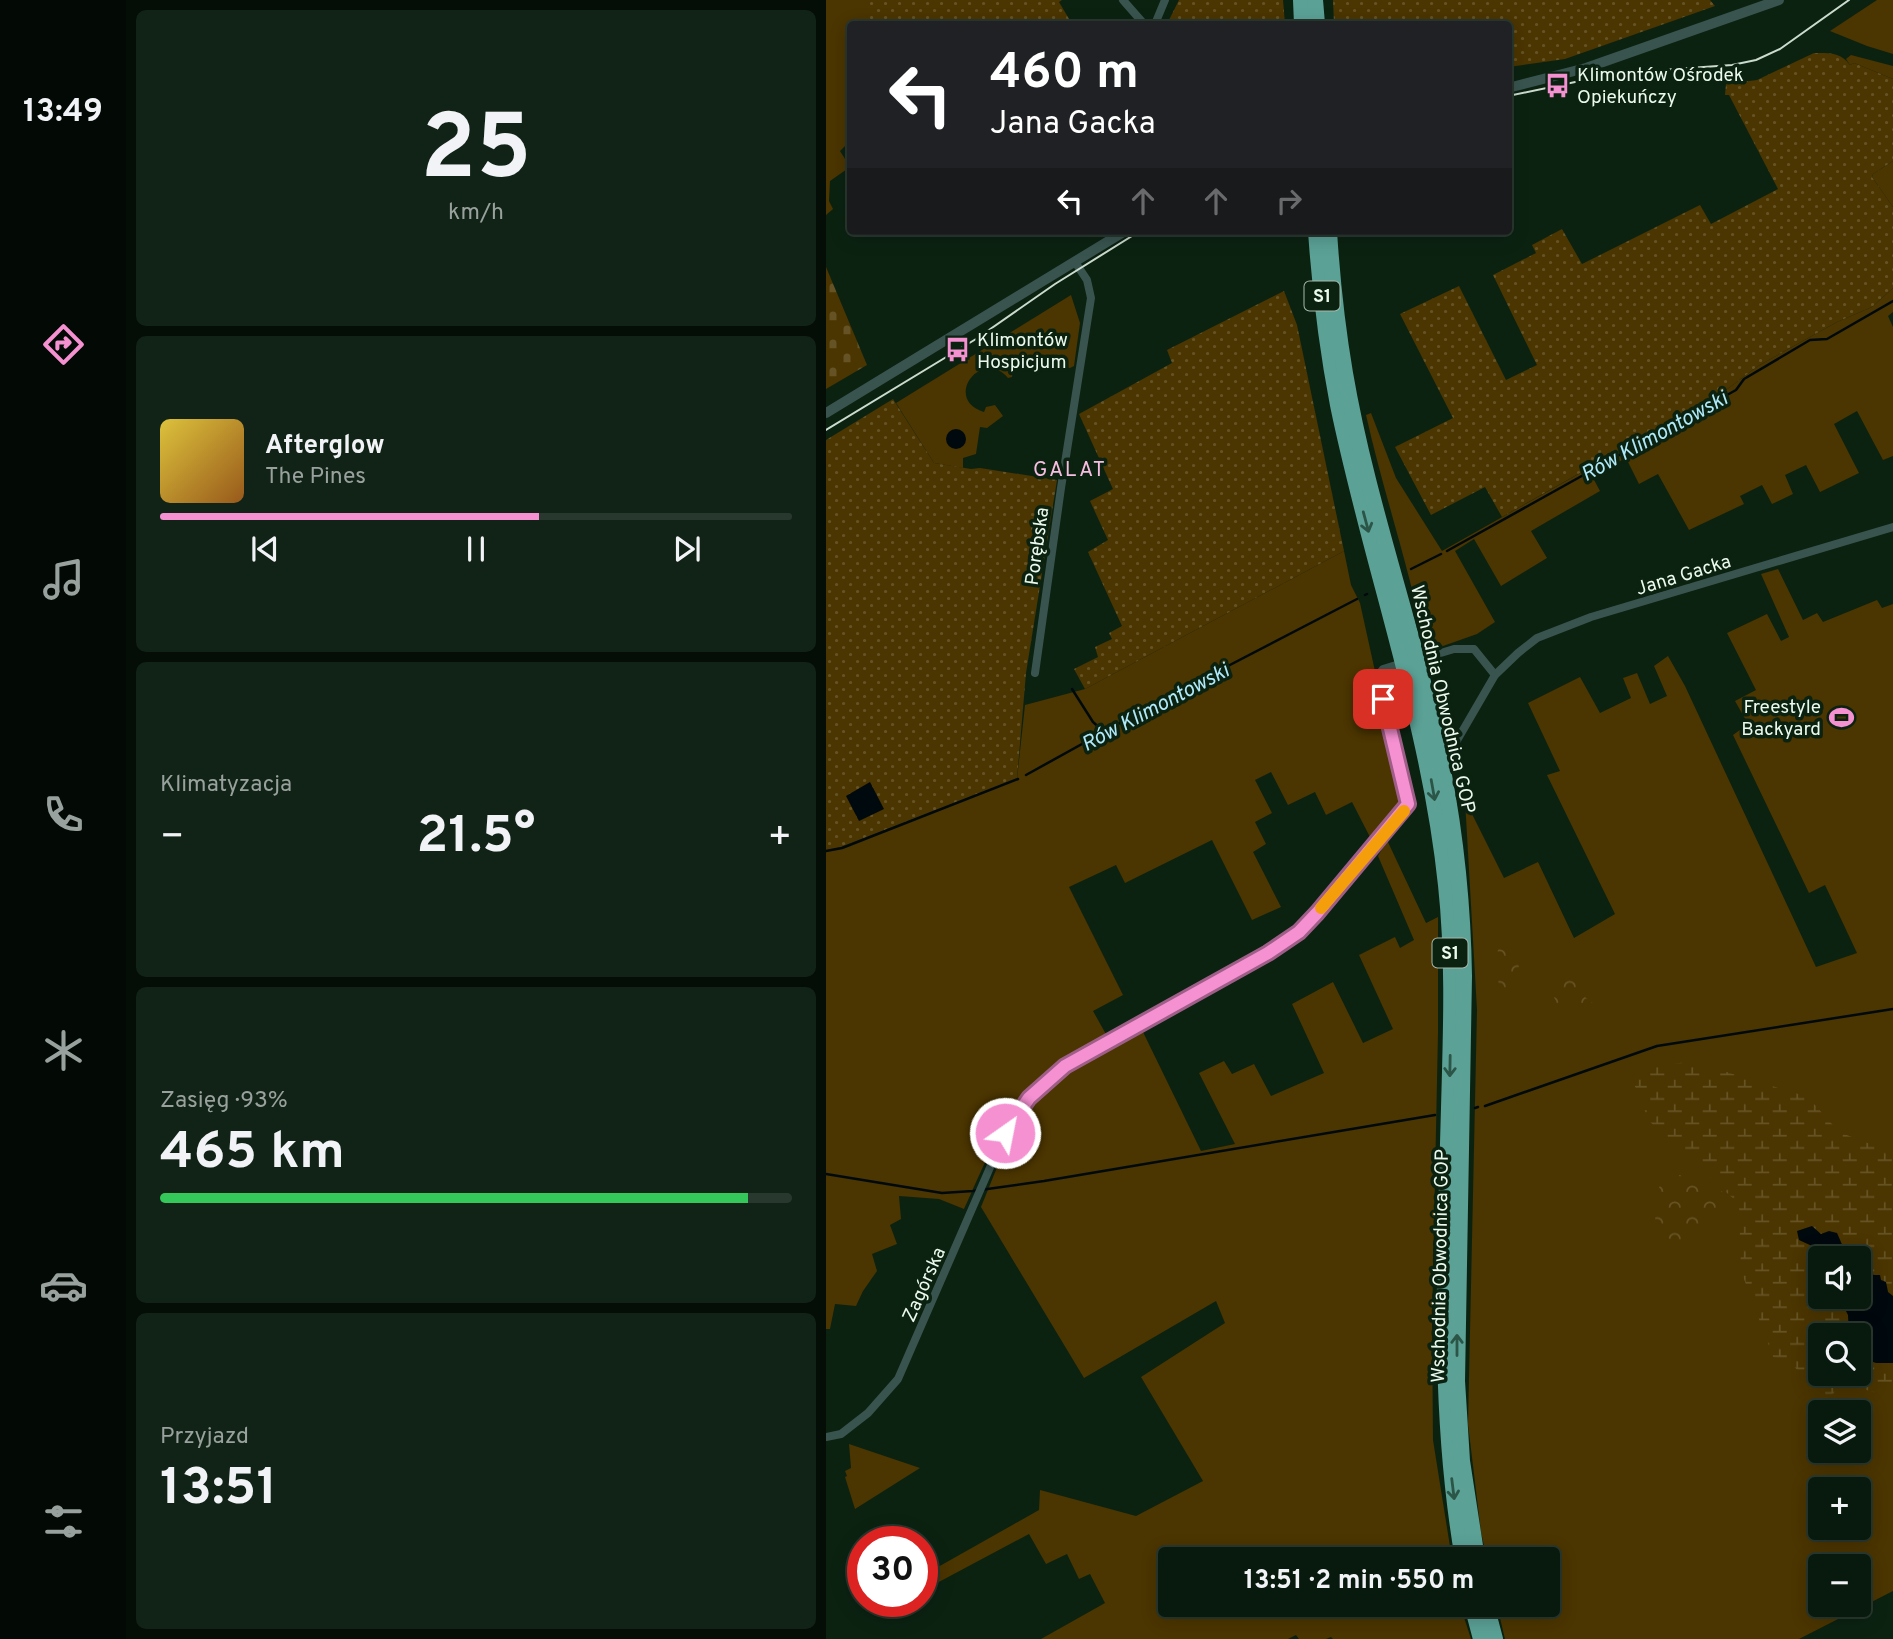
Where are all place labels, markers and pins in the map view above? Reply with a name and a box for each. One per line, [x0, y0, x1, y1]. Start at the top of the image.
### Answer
place label: Klimontów Ośrodek Opiekuńczy [1577, 64, 1744, 110]
bus stop icon: Klimontów Ośrodek Opiekuńczy [1543, 71, 1571, 99]
place label: Klimontów Hospicjum [977, 329, 1068, 375]
bus stop icon: Klimontów Hospicjum [943, 336, 971, 364]
pin [1353, 669, 1413, 729]
place label: Freestyle Backyard [1741, 696, 1821, 742]
sports icon: Freestyle Backyard [1827, 703, 1855, 731]

